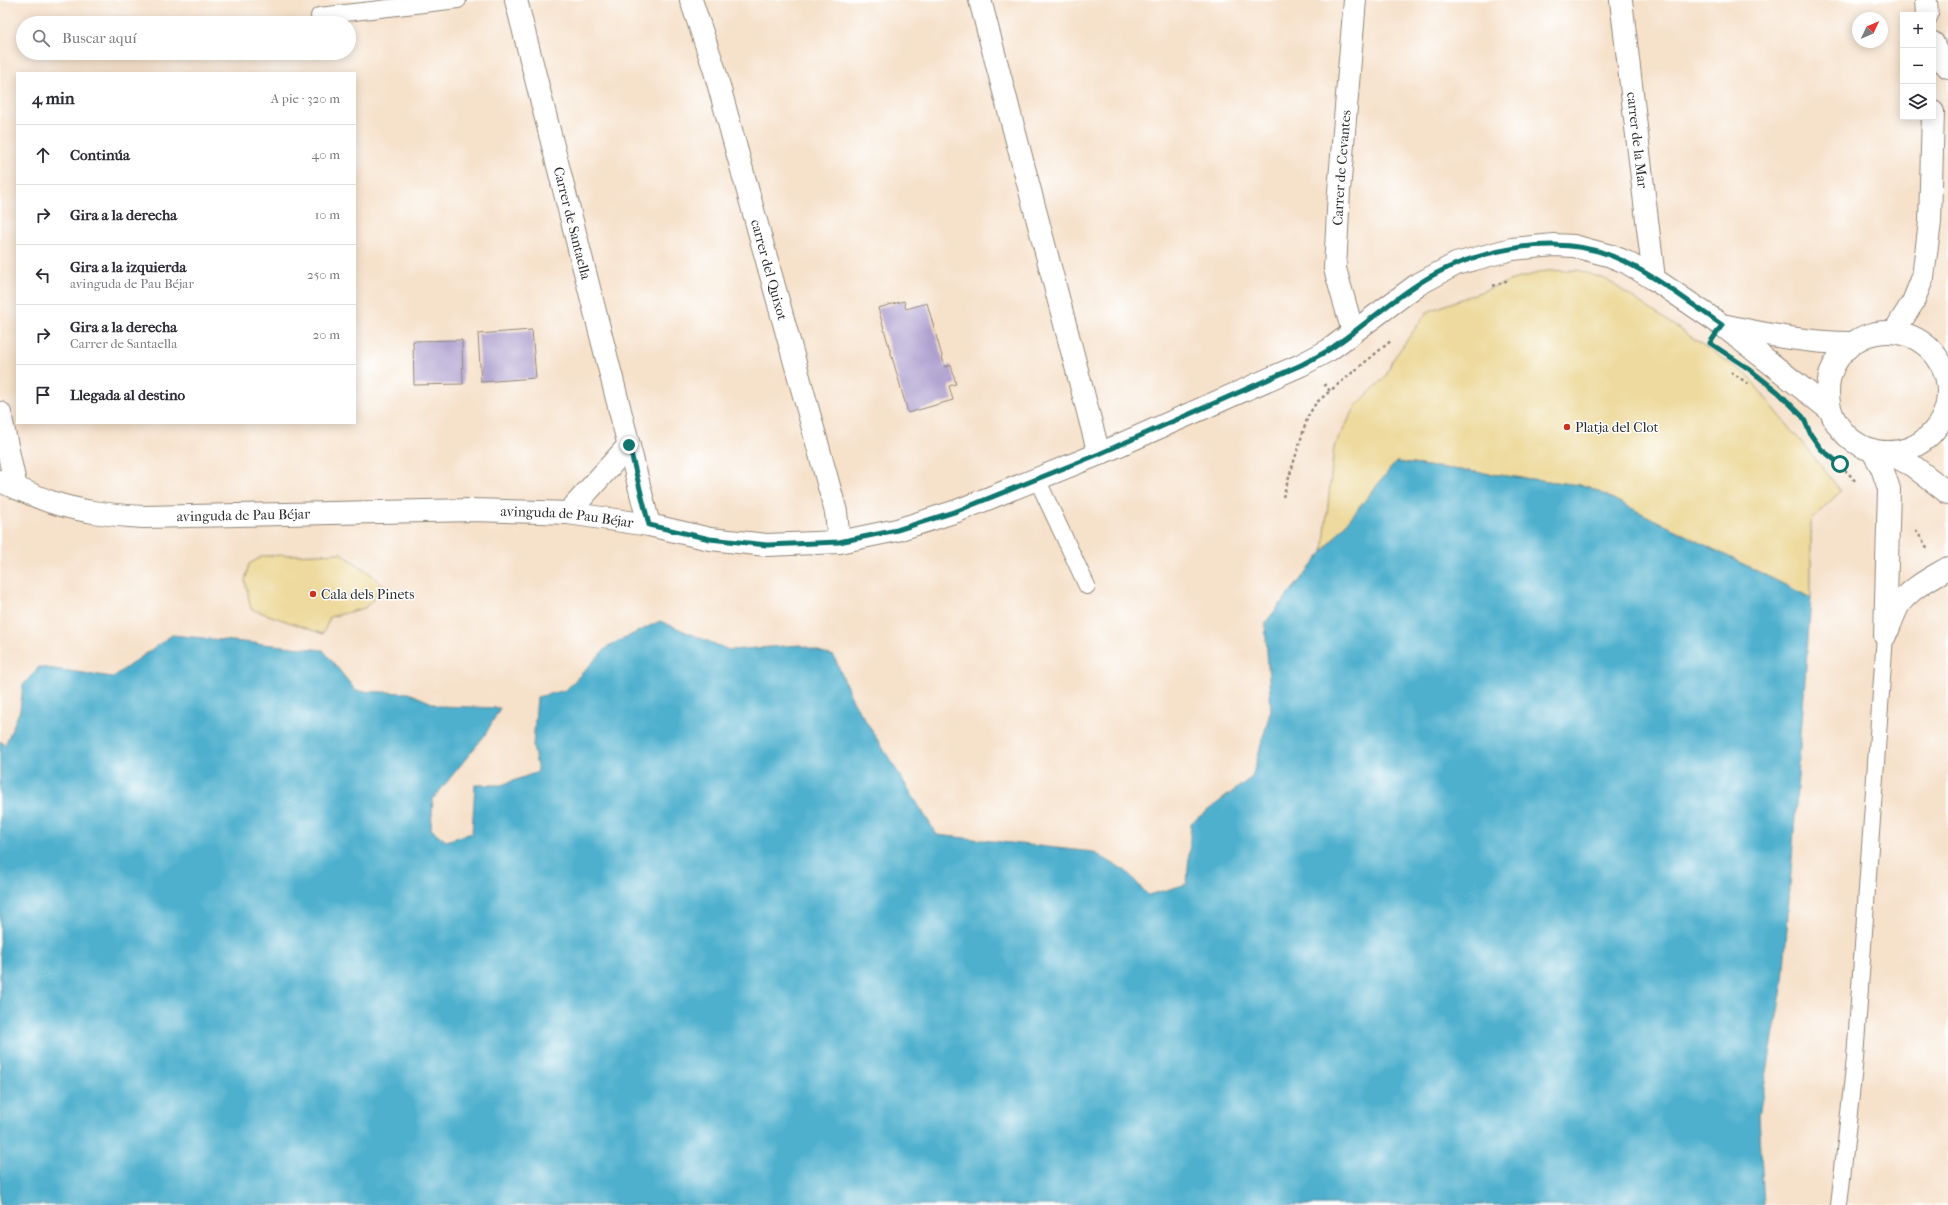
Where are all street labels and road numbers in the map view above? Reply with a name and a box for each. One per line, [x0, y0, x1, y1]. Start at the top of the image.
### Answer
street label: carrer de la Mar [1623, 91, 1651, 189]
street label: Carrer de Cevantes [1329, 109, 1355, 226]
street label: Carrer de Santaella [550, 165, 595, 282]
street label: carrer del Quixot [747, 218, 791, 322]
street label: avinguda de Pau Béjar [500, 503, 635, 532]
street label: avinguda de Pau Béjar [176, 505, 310, 525]

